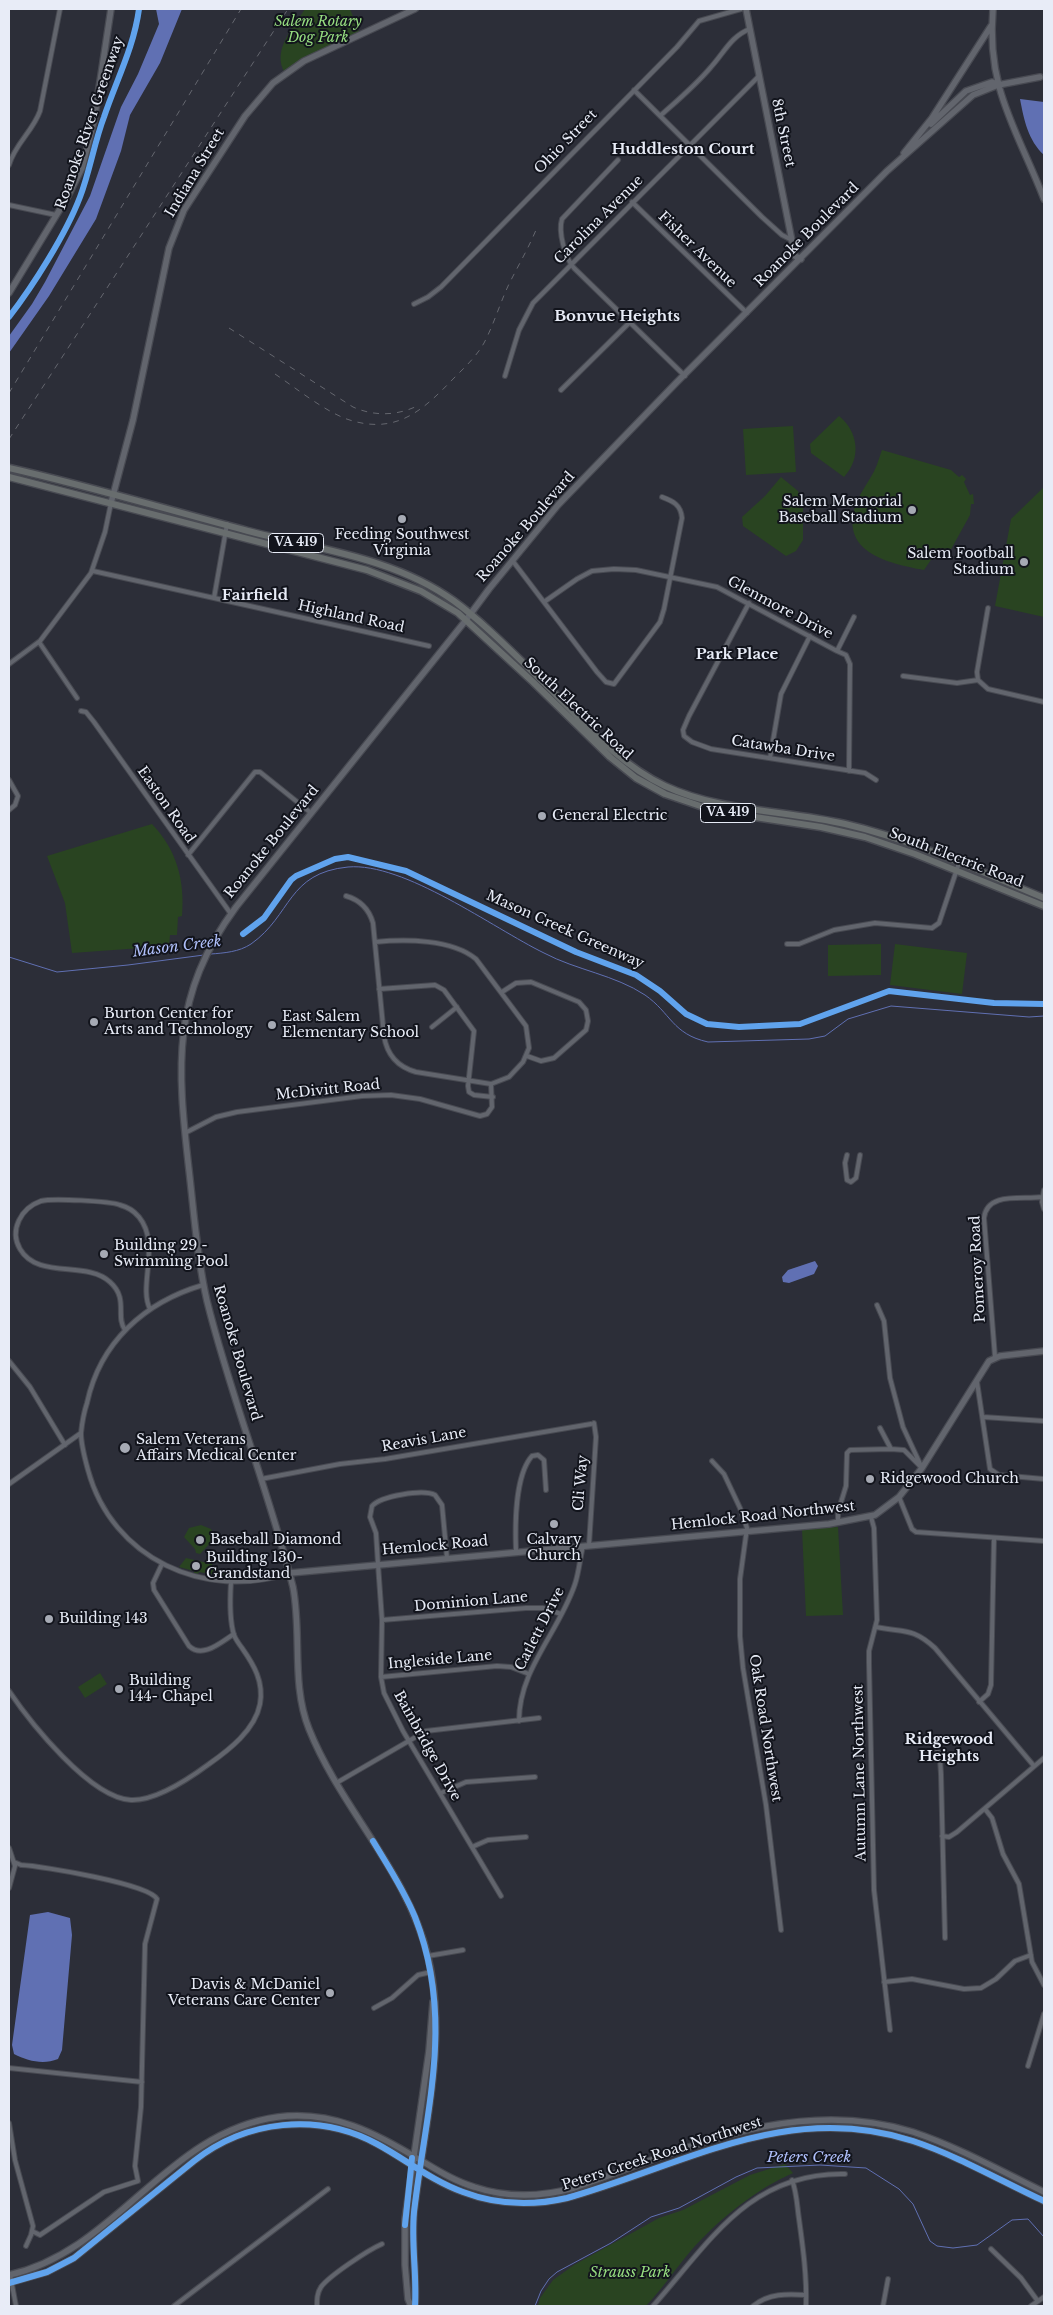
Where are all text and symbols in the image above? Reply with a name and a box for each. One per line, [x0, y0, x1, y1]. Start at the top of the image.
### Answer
park label: Salem Rotary Dog Park [274, 14, 362, 46]
street label: Roanoke River Greenway [52, 34, 128, 212]
street label: 8th Street [768, 97, 798, 169]
street label: Ohio Street [531, 106, 601, 178]
street label: Indiana Street [162, 125, 228, 221]
district label: Huddleston Court [611, 141, 755, 159]
street label: Carolina Avenue [551, 172, 647, 268]
street label: Roanoke Boulevard [751, 179, 863, 291]
street label: Fisher Avenue [654, 208, 740, 292]
district label: Bonvue Heights [554, 308, 680, 326]
street label: Roanoke Boulevard [474, 468, 578, 586]
place label: Salem Memorial Baseball Stadium [778, 494, 902, 526]
marker: Salem Memorial Baseball Stadium [906, 504, 918, 516]
marker: Feeding Southwest Virginia [396, 513, 408, 525]
place label: Feeding Southwest Virginia [335, 527, 469, 560]
road number: VA 419 [268, 534, 324, 552]
place label: Salem Football Stadium [907, 546, 1014, 578]
marker: Salem Football Stadium [1018, 556, 1030, 568]
street label: Glenmore Drive [724, 573, 836, 643]
district label: Fairfield [222, 587, 288, 605]
street label: Highland Road [296, 598, 406, 636]
district label: Park Place [696, 646, 778, 664]
street label: South Electric Road [520, 654, 636, 764]
street label: Catawba Drive [730, 733, 836, 765]
street label: Easton Road [133, 763, 199, 847]
street label: Roanoke Boulevard [221, 782, 323, 902]
road number: VA 419 [700, 804, 756, 822]
place label: General Electric [552, 808, 667, 824]
marker: General Electric [536, 810, 548, 822]
street label: South Electric Road [887, 825, 1025, 891]
street label: Mason Creek Greenway [484, 888, 646, 972]
water label: Mason Creek [132, 933, 222, 961]
place label: Burton Center for Arts and Technology [104, 1006, 253, 1038]
place label: East Salem Elementary School [282, 1009, 419, 1042]
marker: Burton Center for Arts and Technology [88, 1016, 100, 1028]
marker: East Salem Elementary School [266, 1019, 278, 1031]
street label: McDivitt Road [275, 1076, 381, 1104]
street label: Pomeroy Road [967, 1215, 989, 1323]
place label: Building 29 - Swimming Pool [114, 1238, 228, 1270]
marker: Building 29 - Swimming Pool [98, 1248, 110, 1260]
street label: Roanoke Boulevard [210, 1283, 264, 1423]
street label: Reavis Lane [380, 1424, 468, 1456]
place label: Salem Veterans Affairs Medical Center [136, 1432, 296, 1464]
marker: Salem Veterans Affairs Medical Center [118, 1441, 132, 1455]
street label: Cli Way [570, 1454, 592, 1512]
place label: Ridgewood Church [880, 1471, 1019, 1487]
marker: Ridgewood Church [864, 1473, 876, 1485]
street label: Hemlock Road Northwest [670, 1498, 856, 1534]
marker: Calvary Church [548, 1518, 560, 1530]
place label: Baseball Diamond [210, 1532, 341, 1548]
place label: Calvary Church [526, 1532, 582, 1564]
street label: Hemlock Road [381, 1533, 489, 1559]
marker: Baseball Diamond [194, 1534, 206, 1546]
place label: Building 130- Grandstand [206, 1550, 303, 1582]
marker: Building 130- Grandstand [190, 1560, 202, 1572]
street label: Catlett Drive [512, 1584, 568, 1674]
street label: Dominion Lane [413, 1589, 529, 1615]
place label: Building 143 [59, 1611, 148, 1627]
marker: Building 143 [43, 1613, 55, 1625]
street label: Ingleside Lane [387, 1647, 493, 1673]
street label: Oak Road Northwest [745, 1653, 785, 1803]
place label: Building 144- Chapel [129, 1673, 213, 1705]
marker: Building 144- Chapel [113, 1683, 125, 1695]
street label: Autumn Lane Northwest [850, 1684, 870, 1862]
street label: Bainbridge Drive [390, 1688, 464, 1804]
district label: Ridgewood Heights [905, 1731, 993, 1766]
place label: Davis & McDaniel Veterans Care Center [168, 1977, 320, 2010]
marker: Davis & McDaniel Veterans Care Center [324, 1987, 336, 1999]
street label: Peters Creek Road Northwest [560, 2114, 764, 2194]
water label: Peters Creek [767, 2149, 851, 2167]
park label: Strauss Park [590, 2265, 670, 2281]

